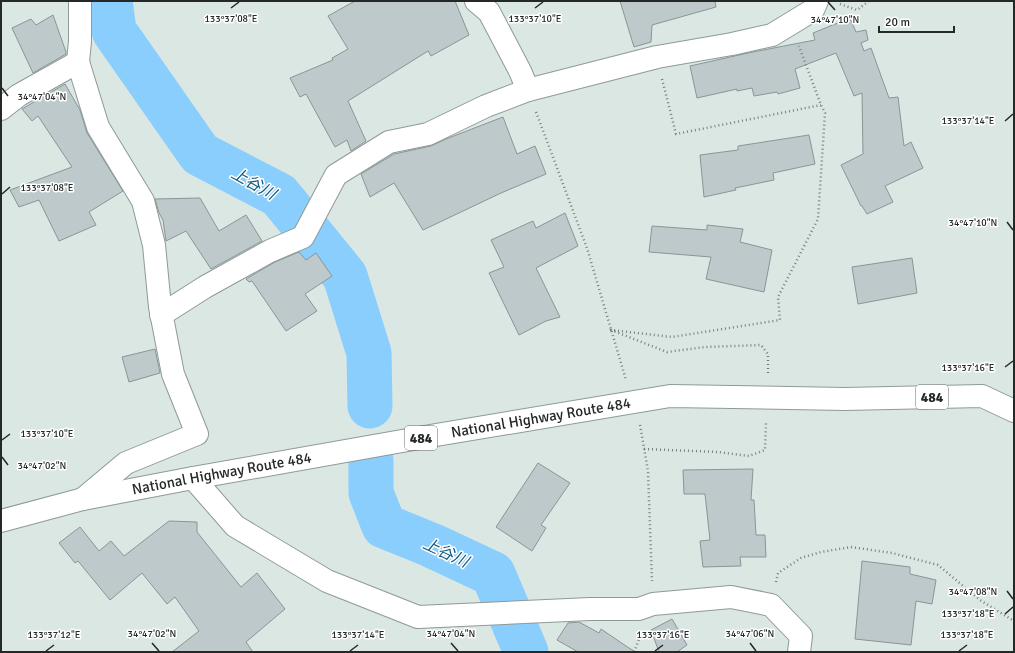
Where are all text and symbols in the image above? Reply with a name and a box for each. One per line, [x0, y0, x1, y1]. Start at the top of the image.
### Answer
scale bar [879, 8, 954, 34]
text: 133°37'08"E [204, 13, 258, 25]
text: 133°37'10"E [508, 13, 562, 25]
text: 34°47'10"N [811, 14, 859, 26]
text: 20 m [885, 15, 910, 30]
text: 34°47'04"N [18, 91, 66, 103]
text: 133°37'14"E [941, 115, 995, 127]
water label: 上谷川 [228, 163, 281, 205]
text: 133°37'08"E [20, 182, 74, 194]
text: 34°47'10"N [949, 217, 997, 229]
text: 133°37'16"E [941, 362, 995, 374]
road number: 484 [916, 385, 948, 409]
street label: National Highway Route 484 [450, 394, 632, 441]
road number: 484 [405, 426, 437, 450]
text: 133°37'10"E [20, 428, 74, 440]
street label: National Highway Route 484 [130, 448, 313, 498]
text: 34°47'02"N [18, 460, 66, 472]
water label: 上谷川 [420, 534, 473, 573]
text: 34°47'08"N [949, 586, 997, 598]
text: 133°37'18"E [941, 608, 995, 620]
text: 34°47'02"N [128, 628, 176, 640]
text: 34°47'04"N [427, 628, 475, 640]
text: 34°47'06"N [726, 628, 774, 640]
text: 133°37'12"E [27, 629, 81, 641]
text: 133°37'14"E [331, 629, 385, 641]
text: 133°37'16"E [636, 629, 690, 641]
text: 133°37'18"E [940, 629, 994, 641]

